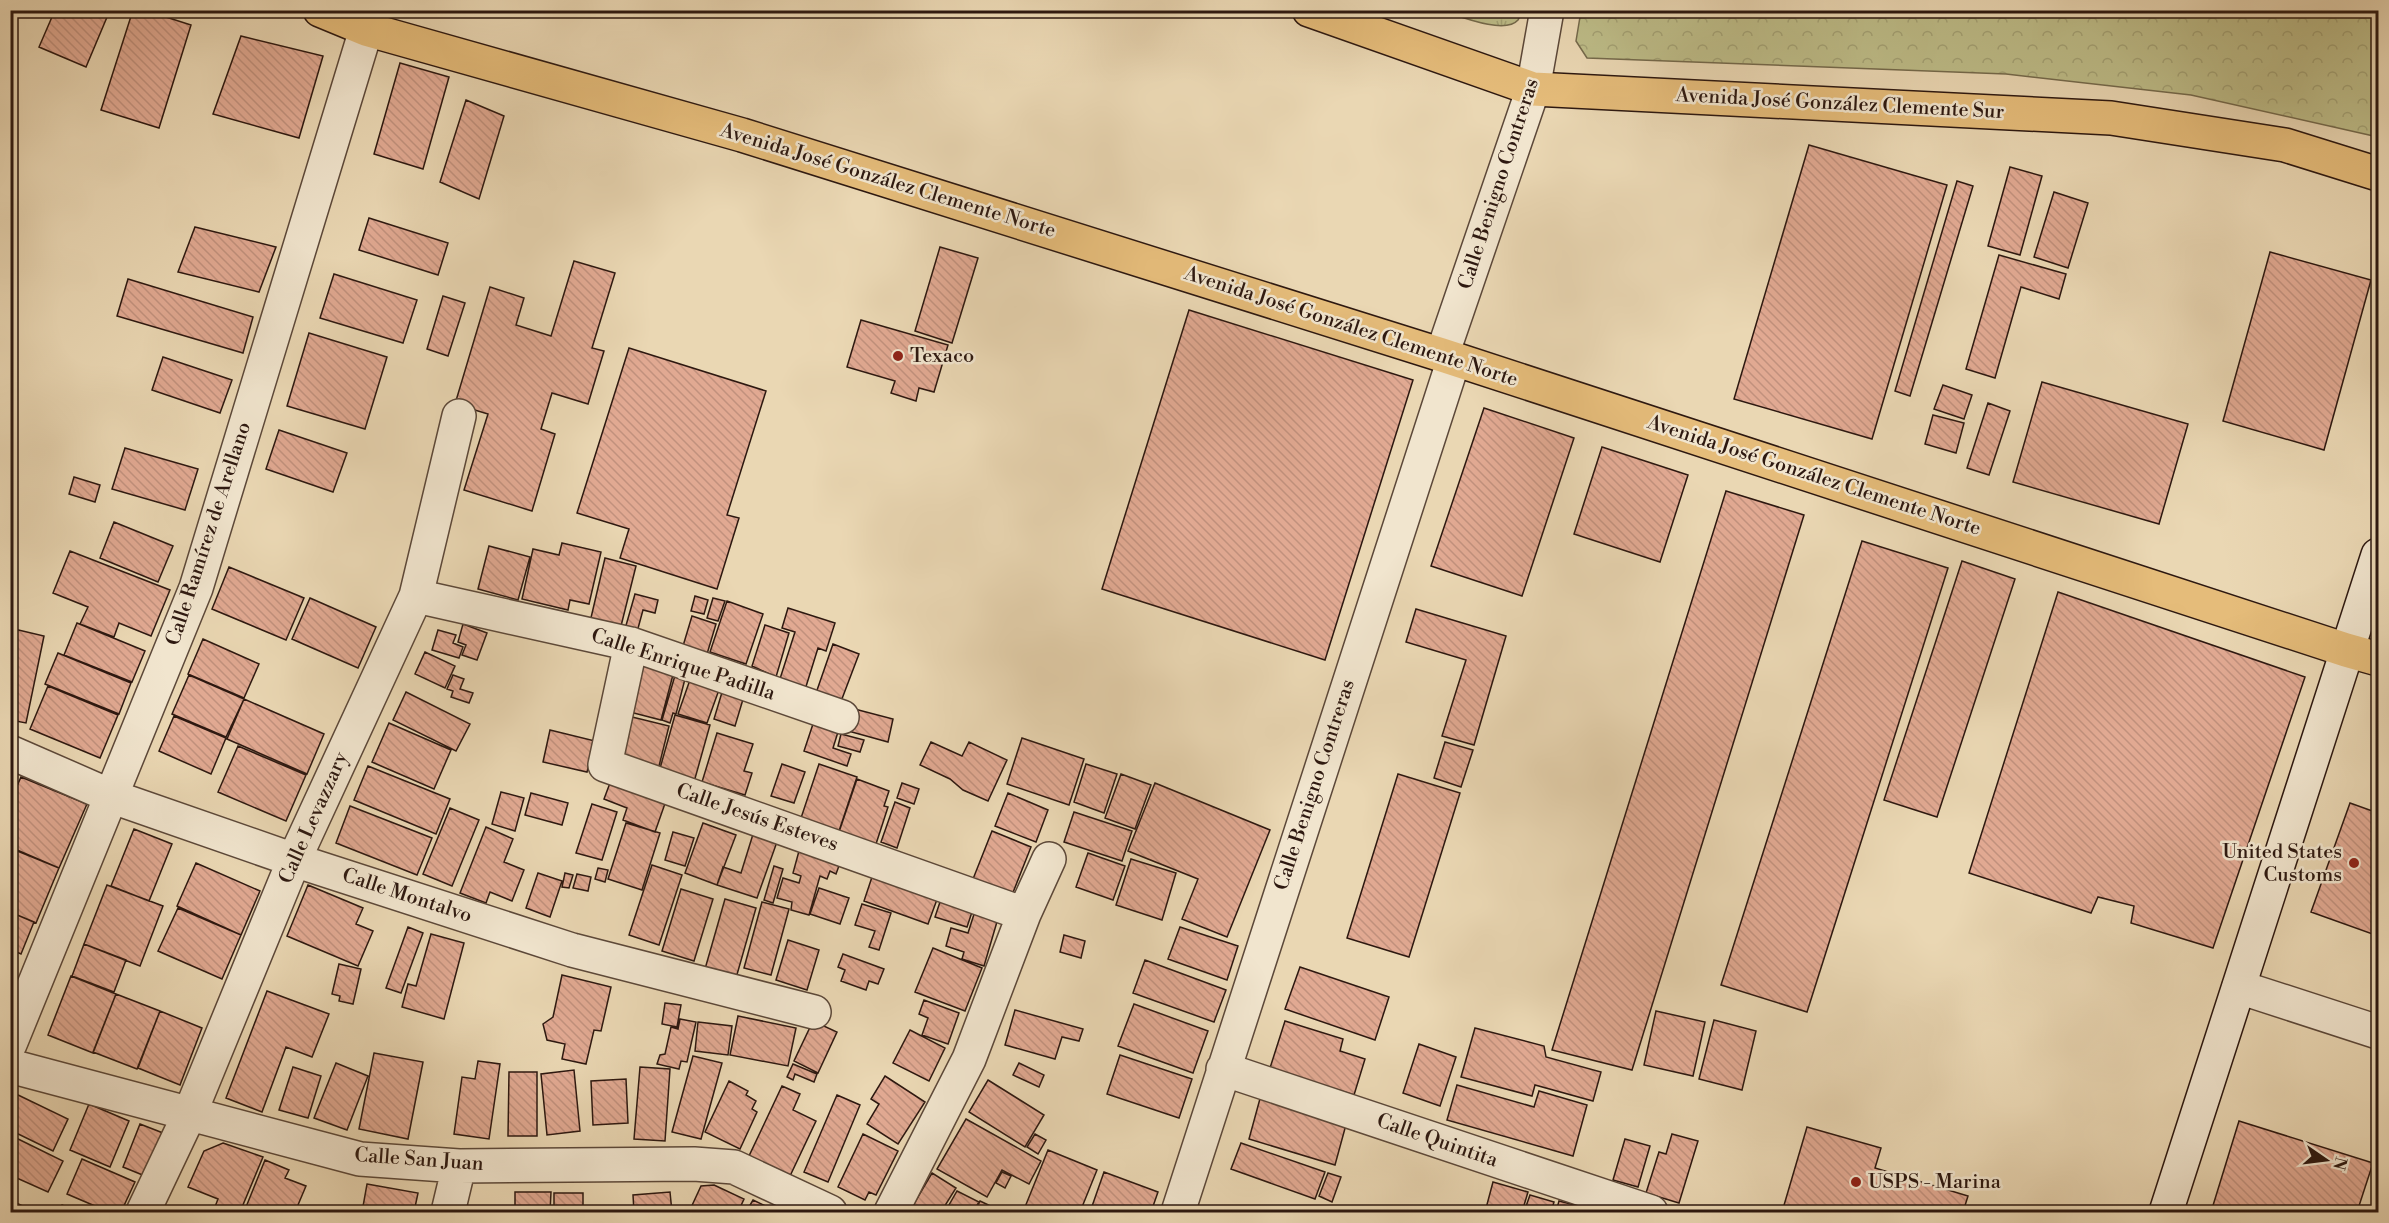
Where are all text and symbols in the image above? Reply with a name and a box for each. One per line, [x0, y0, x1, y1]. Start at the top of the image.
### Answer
street label: Calle Benigno Contreras [1453, 75, 1545, 293]
street label: Avenida José González Clemente Sur [1674, 83, 2005, 125]
street label: Avenida José González Clemente Norte [716, 118, 1059, 244]
street label: Avenida José González Clemente Norte [1180, 261, 1521, 393]
place label: Texaco [910, 344, 974, 369]
marker: Texaco [891, 349, 905, 363]
street label: Avenida José González Clemente Norte [1643, 410, 1984, 542]
street label: Calle Ramírez de Arellano [161, 419, 257, 649]
street label: Calle Enrique Padilla [588, 623, 779, 707]
street label: Calle Benigno Contreras [1269, 676, 1361, 894]
street label: Calle Levazzary [274, 748, 354, 888]
street label: Calle Jesús Esteves [673, 779, 841, 857]
place label: United States Customs [2222, 840, 2342, 888]
marker: United States Customs [2347, 856, 2361, 870]
street label: Calle Montalvo [339, 863, 475, 929]
street label: Calle Quintita [1373, 1109, 1502, 1174]
north arrow [2296, 1130, 2356, 1190]
street label: Calle San Juan [354, 1143, 485, 1177]
text: N [2328, 1155, 2351, 1172]
place label: USPS - Marina [1868, 1170, 2002, 1195]
marker: USPS - Marina [1849, 1175, 1863, 1189]

